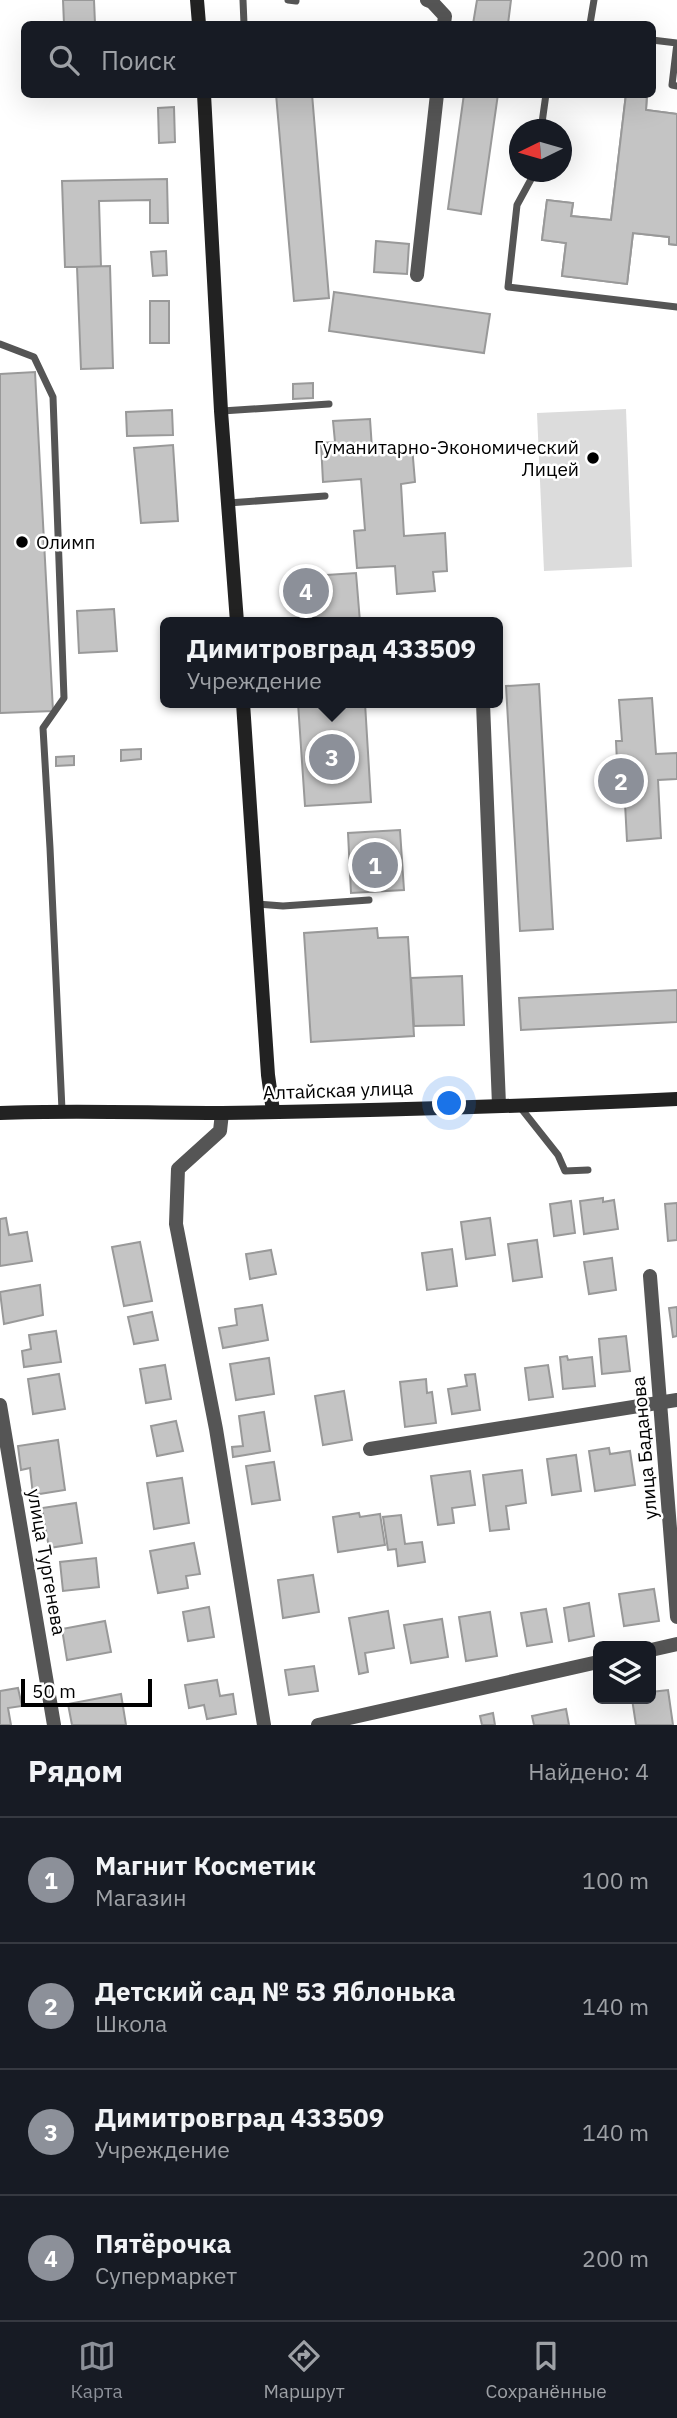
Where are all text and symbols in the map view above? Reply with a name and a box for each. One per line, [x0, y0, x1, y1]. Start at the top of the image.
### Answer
search box [21, 21, 656, 98]
icon: search [45, 41, 83, 79]
text: Поиск [101, 43, 176, 77]
north arrow [509, 119, 572, 182]
place label: Гуманитарно-Экономический Лицей [314, 435, 579, 481]
marker: Гуманитарно-Экономический Лицей [585, 450, 601, 466]
place label: Олимп [36, 530, 95, 554]
marker: Олимп [14, 534, 30, 550]
pin: 4 [283, 565, 329, 617]
popup [160, 617, 503, 708]
text: Димитровград 433509 [187, 631, 476, 665]
text: Учреждение [187, 665, 322, 695]
pin: 3 [309, 731, 355, 783]
pin: 2 [598, 755, 644, 807]
pin: 1 [352, 839, 398, 891]
street label: Алтайская улица [262, 1075, 414, 1105]
your location [432, 1086, 466, 1120]
street label: улица Баданова [626, 1375, 662, 1521]
street label: улица Тургенева [22, 1487, 72, 1637]
map controls [593, 1641, 656, 1704]
button: layers [593, 1641, 656, 1704]
scale bar [21, 1676, 152, 1708]
text: 50 m [32, 1679, 76, 1703]
text: Рядом [28, 1751, 123, 1790]
text: Найдено: 4 [528, 1756, 649, 1786]
text: Магнит Косметик [95, 1848, 316, 1882]
text: 1 [44, 1865, 58, 1895]
text: 100 m [582, 1865, 649, 1895]
text: Магазин [95, 1882, 186, 1912]
text: Детский сад № 53 Яблонька [95, 1974, 456, 2008]
text: 2 [44, 1991, 58, 2021]
text: 140 m [582, 1991, 649, 2021]
text: Школа [95, 2008, 167, 2038]
text: Димитровград 433509 [95, 2100, 384, 2134]
text: 3 [44, 2117, 58, 2147]
text: 140 m [582, 2117, 649, 2147]
text: Учреждение [95, 2134, 230, 2164]
text: Пятёрочка [95, 2226, 231, 2260]
text: 4 [44, 2243, 58, 2273]
text: 200 m [582, 2243, 649, 2273]
text: Супермаркет [95, 2260, 237, 2290]
tab: Карта [70, 2337, 123, 2403]
tab: Маршрут [263, 2337, 345, 2403]
tab: Сохранённые [485, 2337, 607, 2403]

